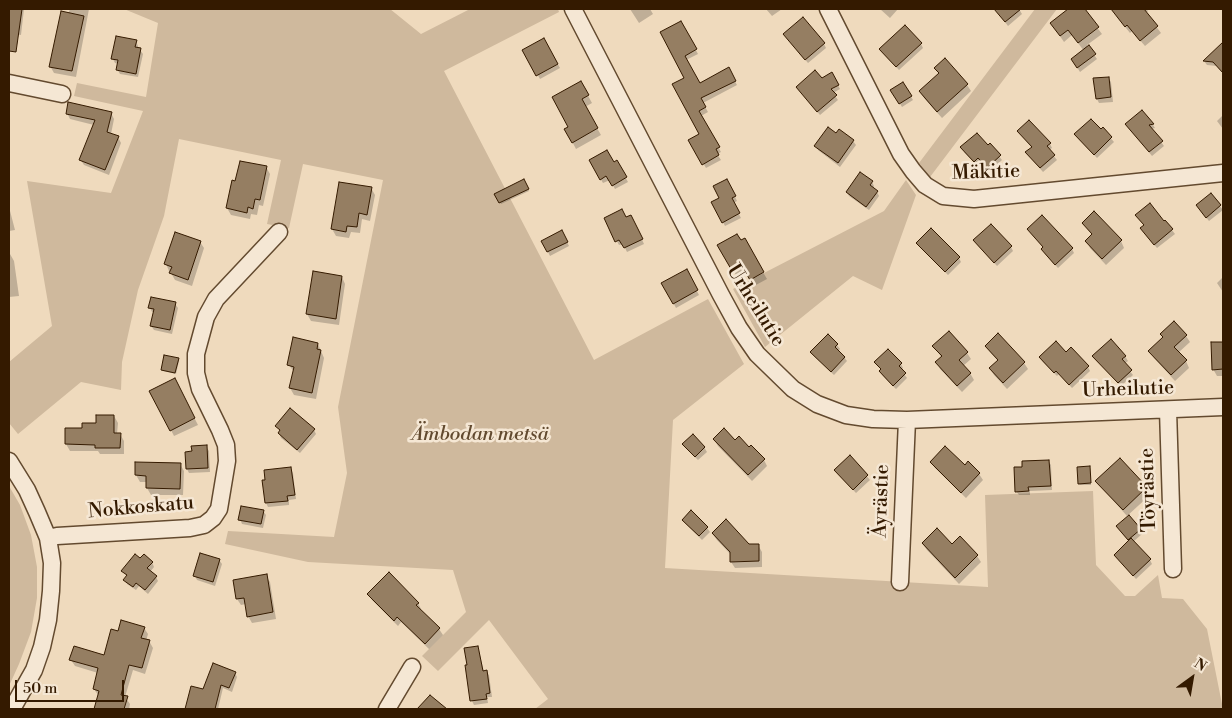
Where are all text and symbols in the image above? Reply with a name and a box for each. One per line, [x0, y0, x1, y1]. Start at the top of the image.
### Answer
street label: Mäkitie [951, 160, 1021, 186]
street label: Urheilutie [720, 260, 790, 352]
street label: Urheilutie [1081, 376, 1175, 404]
park label: Ämbodan metsä [411, 423, 549, 447]
street label: Töyrästie [1136, 448, 1162, 532]
street label: Äyrästie [869, 464, 895, 538]
street label: Nokkoskatu [87, 491, 195, 525]
north arrow [1167, 653, 1217, 703]
text: N [1190, 655, 1209, 676]
scale bar [18, 670, 126, 702]
text: 50 m [23, 679, 57, 698]

